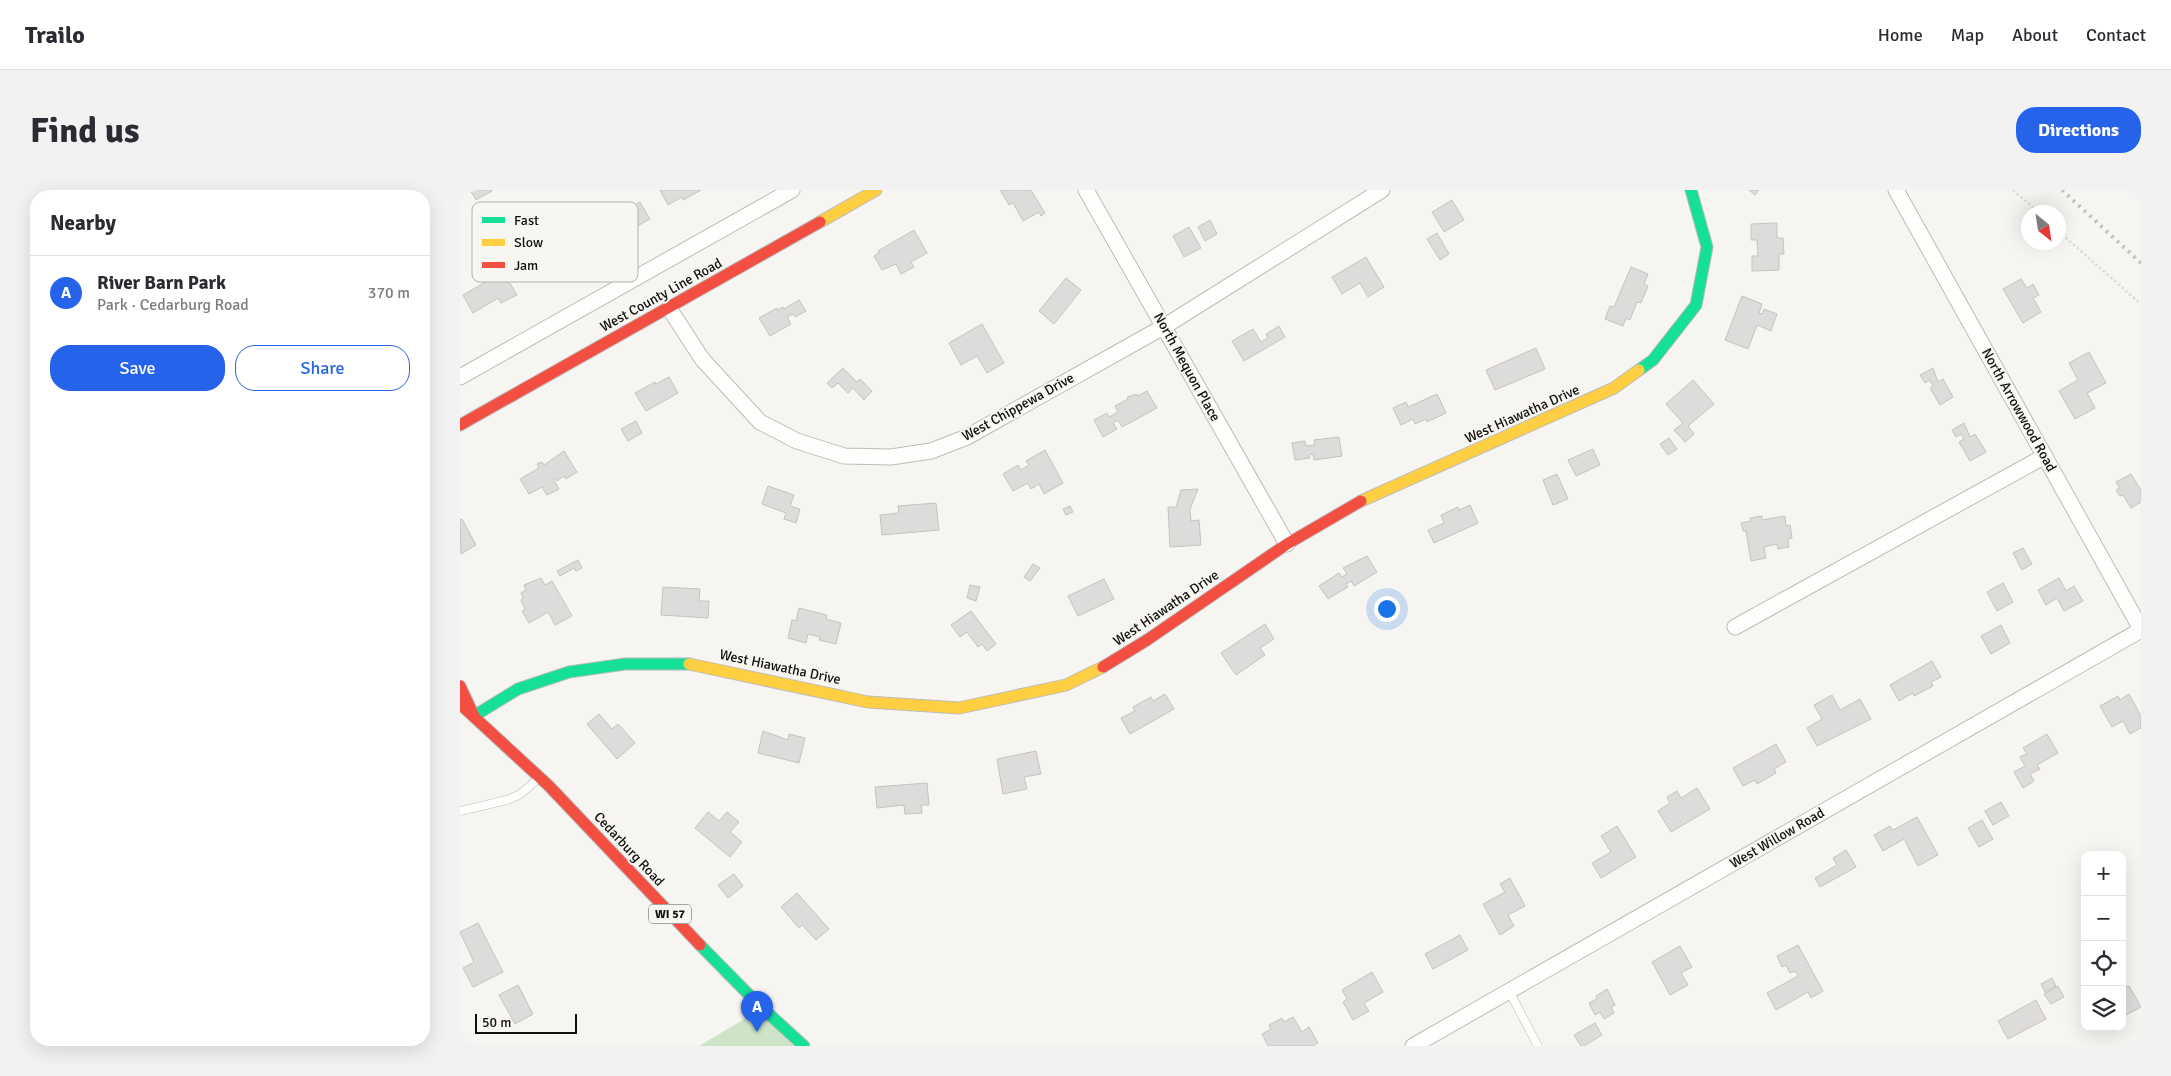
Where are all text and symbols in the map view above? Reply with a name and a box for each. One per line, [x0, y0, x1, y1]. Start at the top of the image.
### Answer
text: Trailo [25, 20, 85, 50]
text: Home [1878, 24, 1923, 46]
text: Map [1951, 24, 1984, 46]
text: About [2012, 24, 2058, 46]
text: Contact [2086, 24, 2146, 46]
button: Directions [2016, 107, 2141, 153]
text: Find us [30, 109, 140, 152]
legend [472, 202, 638, 282]
north arrow [2021, 205, 2066, 250]
text: Nearby [50, 210, 116, 236]
text: Fast [514, 212, 539, 229]
text: Slow [514, 234, 543, 251]
street label: West County Line Road [597, 254, 725, 336]
text: Jam [514, 257, 538, 274]
text: River Barn Park [97, 271, 226, 295]
text: A [61, 283, 71, 303]
text: 370 m [368, 283, 410, 303]
text: Park · Cedarburg Road [97, 295, 249, 315]
street label: North Mequon Place [1150, 310, 1224, 424]
button: Save [50, 345, 225, 391]
button: Share [235, 345, 410, 391]
street label: North Arrowwood Road [1978, 345, 2060, 475]
street label: West Chippewa Drive [959, 369, 1077, 445]
street label: West Hiawatha Drive [1462, 381, 1582, 447]
street label: West Hiawatha Drive [1110, 566, 1222, 650]
your location [1374, 596, 1400, 622]
street label: West Hiawatha Drive [718, 646, 842, 688]
street label: West Willow Road [1727, 804, 1827, 872]
street label: Cedarburg Road [590, 808, 668, 890]
map controls [2081, 851, 2126, 1031]
button: + [2081, 851, 2126, 896]
button: − [2081, 896, 2126, 941]
road number: WI 57 [649, 904, 691, 924]
button: locate [2081, 941, 2126, 986]
button: layers [2081, 986, 2126, 1031]
pin: A [741, 991, 773, 1032]
scale bar [475, 1011, 578, 1034]
text: 50 m [482, 1014, 511, 1031]

